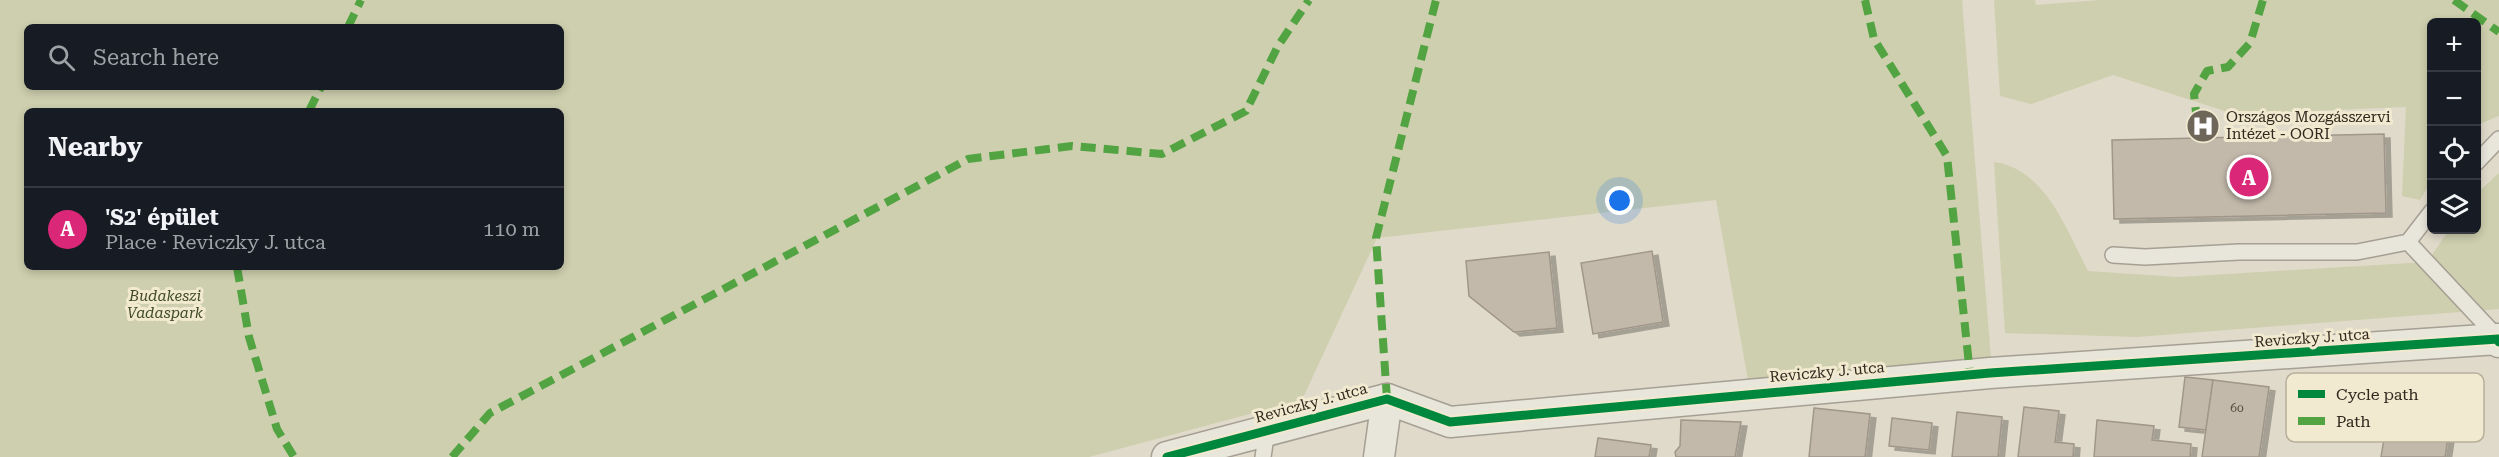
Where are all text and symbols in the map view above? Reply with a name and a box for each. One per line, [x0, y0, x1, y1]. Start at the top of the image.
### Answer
map controls [2427, 18, 2481, 234]
button: + [2427, 18, 2481, 72]
search box [24, 24, 564, 90]
icon: search [45, 41, 78, 74]
text: Search here [93, 45, 219, 70]
button: − [2427, 72, 2481, 126]
hospital icon: Országos Mozgásszervi Intézet - OORI [2185, 108, 2221, 144]
place label: Országos Mozgásszervi Intézet - OORI [2226, 108, 2391, 143]
button: locate [2427, 126, 2481, 180]
text: Nearby [48, 132, 142, 162]
pin: A [2230, 154, 2268, 200]
button: layers [2427, 180, 2481, 234]
your location [1605, 186, 1634, 215]
text: 'S2' épület [105, 205, 219, 230]
text: A [60, 217, 75, 241]
text: 110 m [483, 217, 540, 241]
text: Place · Reviczky J. utca [105, 230, 326, 254]
park label: Budakeszi Vadaspark [127, 287, 204, 322]
street label: Reviczky J. utca [2254, 325, 2370, 351]
street label: Reviczky J. utca [1769, 358, 1885, 386]
legend [2286, 373, 2484, 442]
street label: Reviczky J. utca [1253, 379, 1369, 427]
text: Cycle path [2336, 385, 2419, 404]
house number: 60 [2230, 401, 2244, 415]
text: Path [2336, 412, 2371, 431]

